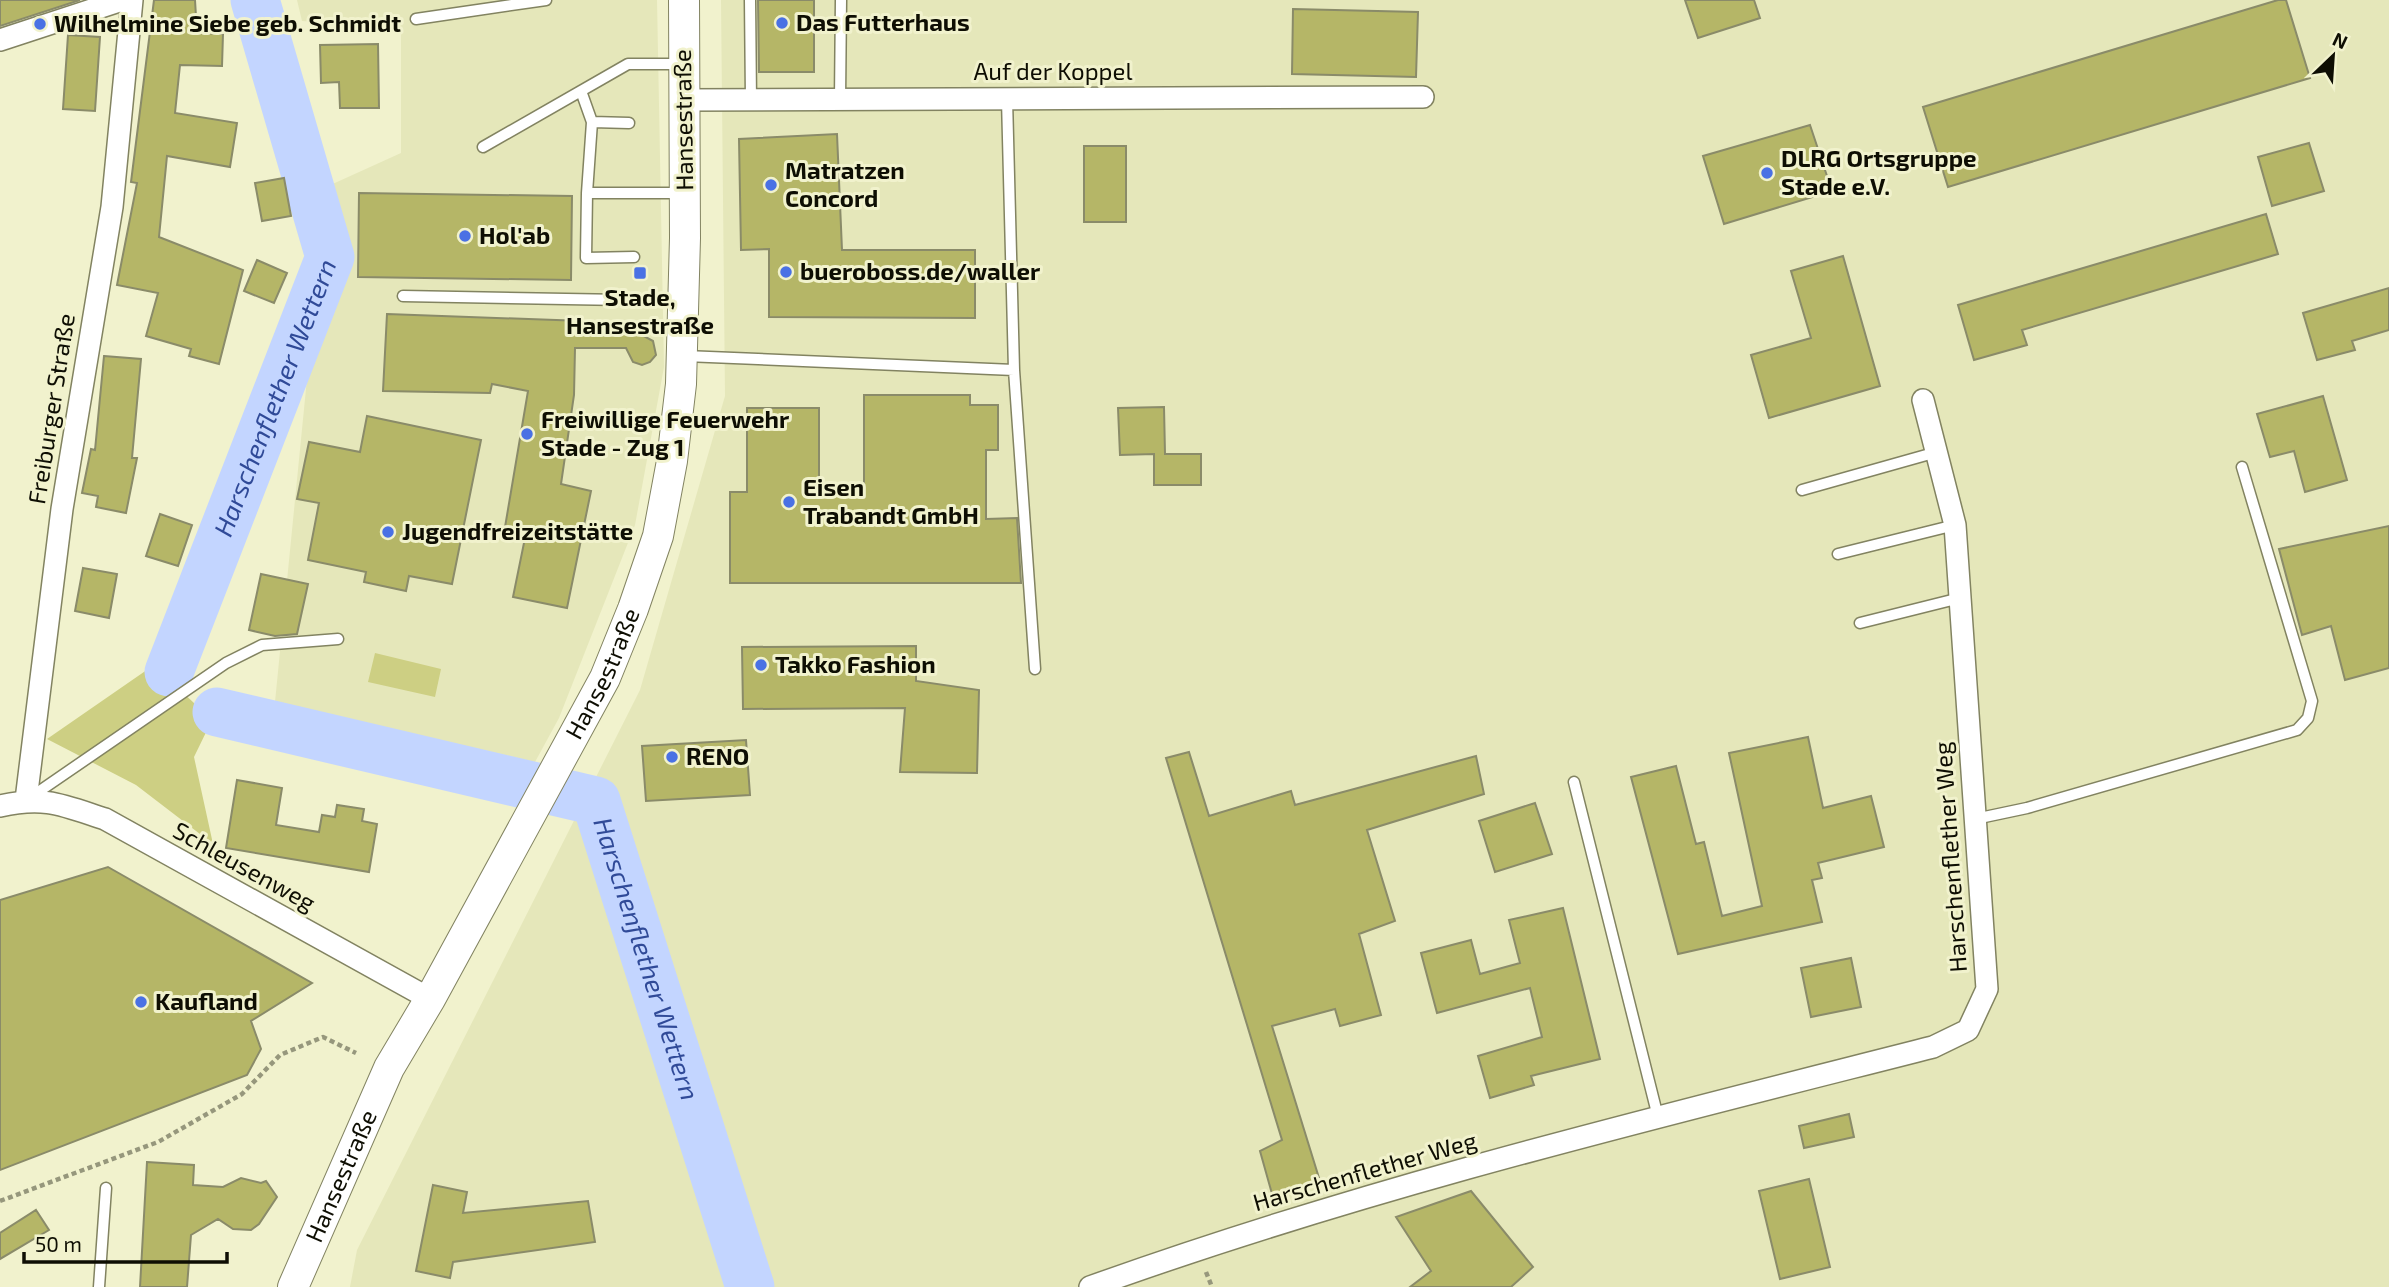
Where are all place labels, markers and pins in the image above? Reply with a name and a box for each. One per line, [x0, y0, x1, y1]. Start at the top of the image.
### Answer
place label: Das Futterhaus [796, 7, 970, 36]
place label: Wilhelmine Siebe geb. Schmidt [54, 8, 401, 37]
marker: Das Futterhaus [774, 15, 790, 31]
marker: Wilhelmine Siebe geb. Schmidt [32, 16, 48, 32]
place label: DLRG Ortsgruppe Stade e.V. [1781, 143, 1977, 200]
place label: Matratzen Concord [785, 155, 905, 212]
marker: DLRG Ortsgruppe Stade e.V. [1759, 165, 1775, 181]
marker: Matratzen Concord [763, 177, 779, 193]
place label: Hol'ab [479, 220, 550, 249]
marker: Hol'ab [457, 228, 473, 244]
place label: bueroboss.de/waller [800, 256, 1041, 285]
marker: bueroboss.de/waller [778, 264, 794, 280]
marker: Stade, Hansestraße [632, 265, 648, 281]
place label: Stade, Hansestraße [566, 282, 714, 339]
place label: Freiwillige Feuerwehr Stade - Zug 1 [541, 404, 790, 461]
marker: Freiwillige Feuerwehr Stade - Zug 1 [519, 426, 535, 442]
place label: Eisen Trabandt GmbH [803, 472, 979, 529]
marker: Eisen Trabandt GmbH [781, 494, 797, 510]
place label: Jugendfreizeitstätte [402, 516, 633, 545]
marker: Jugendfreizeitstätte [380, 524, 396, 540]
place label: Takko Fashion [775, 649, 936, 678]
marker: Takko Fashion [753, 657, 769, 673]
place label: RENO [686, 741, 749, 770]
marker: RENO [664, 749, 680, 765]
place label: Kaufland [155, 986, 258, 1015]
marker: Kaufland [133, 994, 149, 1010]

